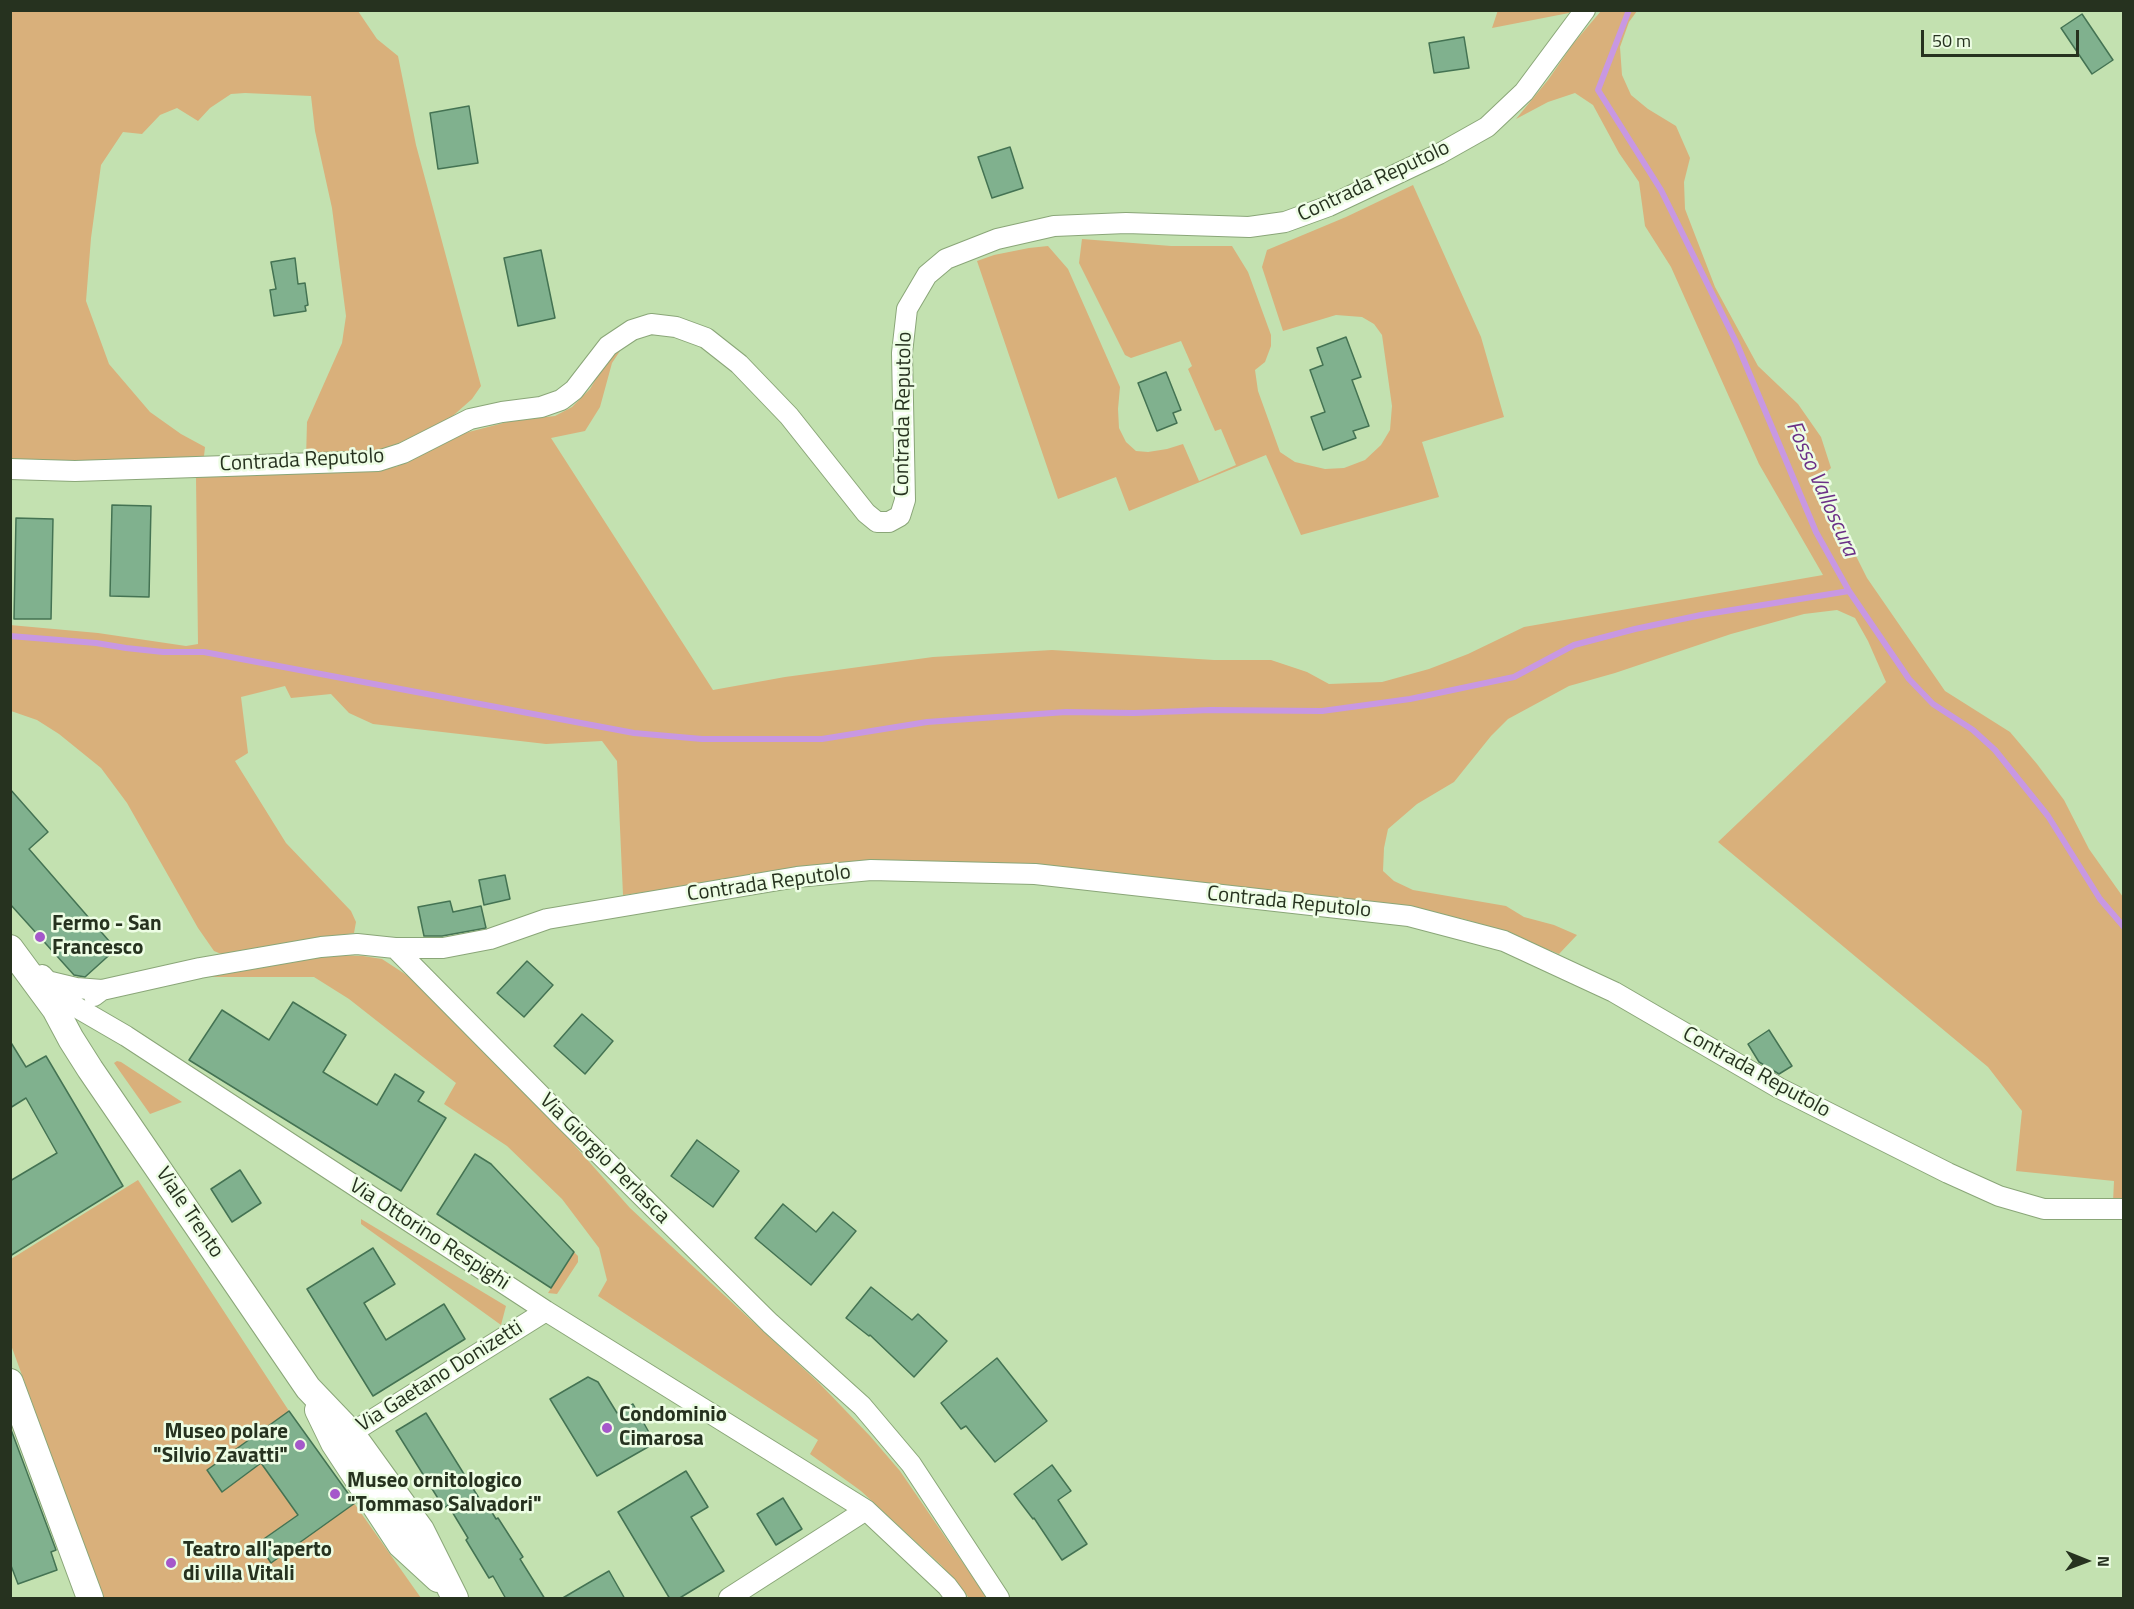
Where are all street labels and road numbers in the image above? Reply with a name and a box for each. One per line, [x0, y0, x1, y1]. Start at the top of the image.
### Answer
street label: Contrada Reputolo [1294, 136, 1454, 228]
street label: Contrada Reputolo [890, 331, 918, 497]
street label: Contrada Reputolo [219, 444, 385, 478]
street label: Contrada Reputolo [686, 860, 852, 908]
street label: Contrada Reputolo [1206, 882, 1372, 924]
street label: Contrada Reputolo [1678, 1022, 1834, 1124]
street label: Via Giorgio Perlasca [534, 1089, 674, 1229]
street label: Viale Trento [149, 1163, 229, 1263]
street label: Via Ottorino Respighi [344, 1174, 514, 1296]
street label: Via Gaetano Donizetti [352, 1316, 528, 1438]

